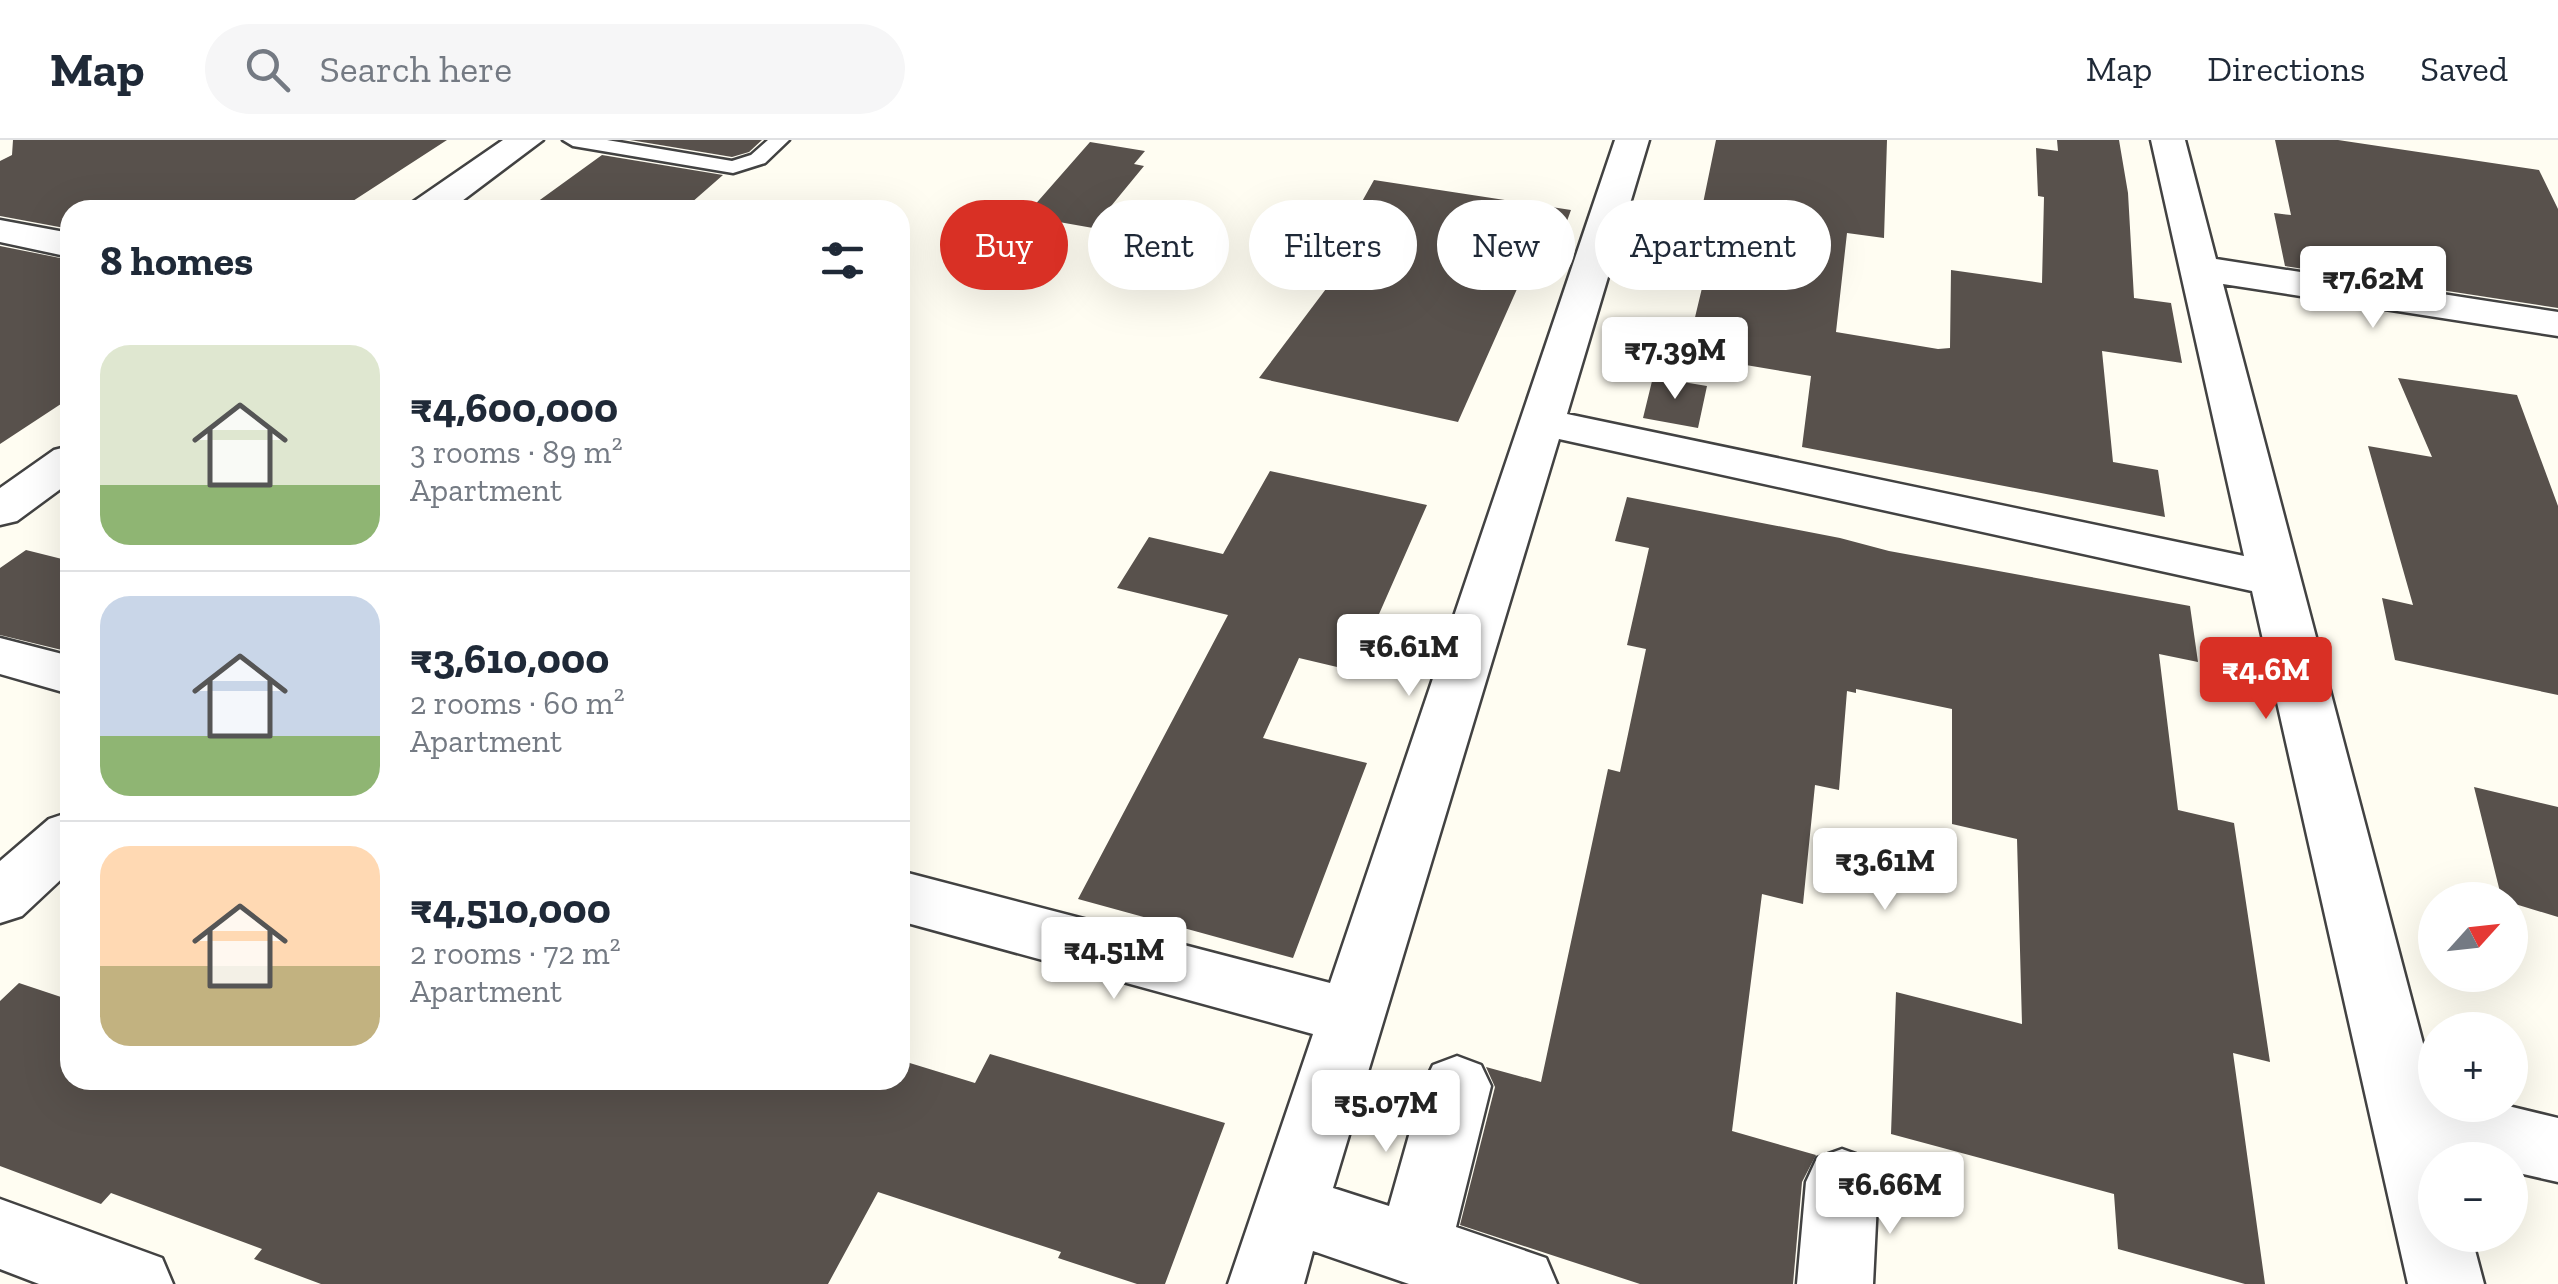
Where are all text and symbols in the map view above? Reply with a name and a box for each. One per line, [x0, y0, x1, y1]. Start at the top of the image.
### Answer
search box [205, 24, 905, 114]
text: Map [50, 41, 145, 98]
icon: search [240, 42, 295, 97]
text: Search here [320, 46, 512, 92]
text: Map [2086, 48, 2152, 90]
text: Directions [2207, 48, 2365, 90]
text: Saved [2420, 48, 2508, 90]
chip: Buy [940, 200, 1068, 290]
chip: Rent [1088, 200, 1229, 290]
chip: Filters [1249, 200, 1417, 290]
chip: New [1437, 200, 1575, 290]
chip: Apartment [1595, 200, 1831, 290]
icon: filters [815, 233, 870, 288]
text: 8 homes [100, 235, 253, 286]
pin: ₹7.62M [2292, 246, 2454, 331]
text: ₹7.62M [2322, 259, 2424, 297]
pin: ₹7.39M [1594, 317, 1756, 402]
text: ₹7.39M [1624, 330, 1726, 368]
text: ₹4,600,000 [410, 382, 618, 433]
icon: home [180, 385, 300, 505]
text: 3 rooms · 89 m² [410, 433, 623, 471]
text: Apartment [410, 471, 562, 509]
pin: ₹6.61M [1328, 614, 1490, 699]
text: ₹6.61M [1359, 627, 1459, 665]
text: ₹3,610,000 [410, 633, 609, 684]
icon: home [180, 636, 300, 756]
pin: ₹4.6M [2196, 637, 2336, 722]
text: ₹4.6M [2222, 650, 2310, 688]
text: 2 rooms · 60 m² [410, 684, 625, 722]
text: Apartment [410, 722, 562, 760]
pin: ₹3.61M [1804, 828, 1966, 913]
text: ₹3.61M [1835, 841, 1935, 879]
north arrow [2418, 882, 2528, 992]
map controls [2418, 882, 2528, 1252]
text: ₹4,510,000 [410, 883, 611, 934]
icon: home [180, 886, 300, 1006]
pin: ₹4.51M [1033, 917, 1195, 1002]
text: ₹4.51M [1063, 930, 1165, 968]
text: 2 rooms · 72 m² [410, 934, 621, 972]
text: Apartment [410, 972, 562, 1010]
button: + [2418, 1012, 2528, 1122]
pin: ₹5.07M [1305, 1070, 1467, 1155]
text: ₹5.07M [1334, 1083, 1438, 1121]
button: − [2418, 1142, 2528, 1252]
pin: ₹6.66M [1809, 1152, 1971, 1237]
text: ₹6.66M [1838, 1165, 1942, 1203]

